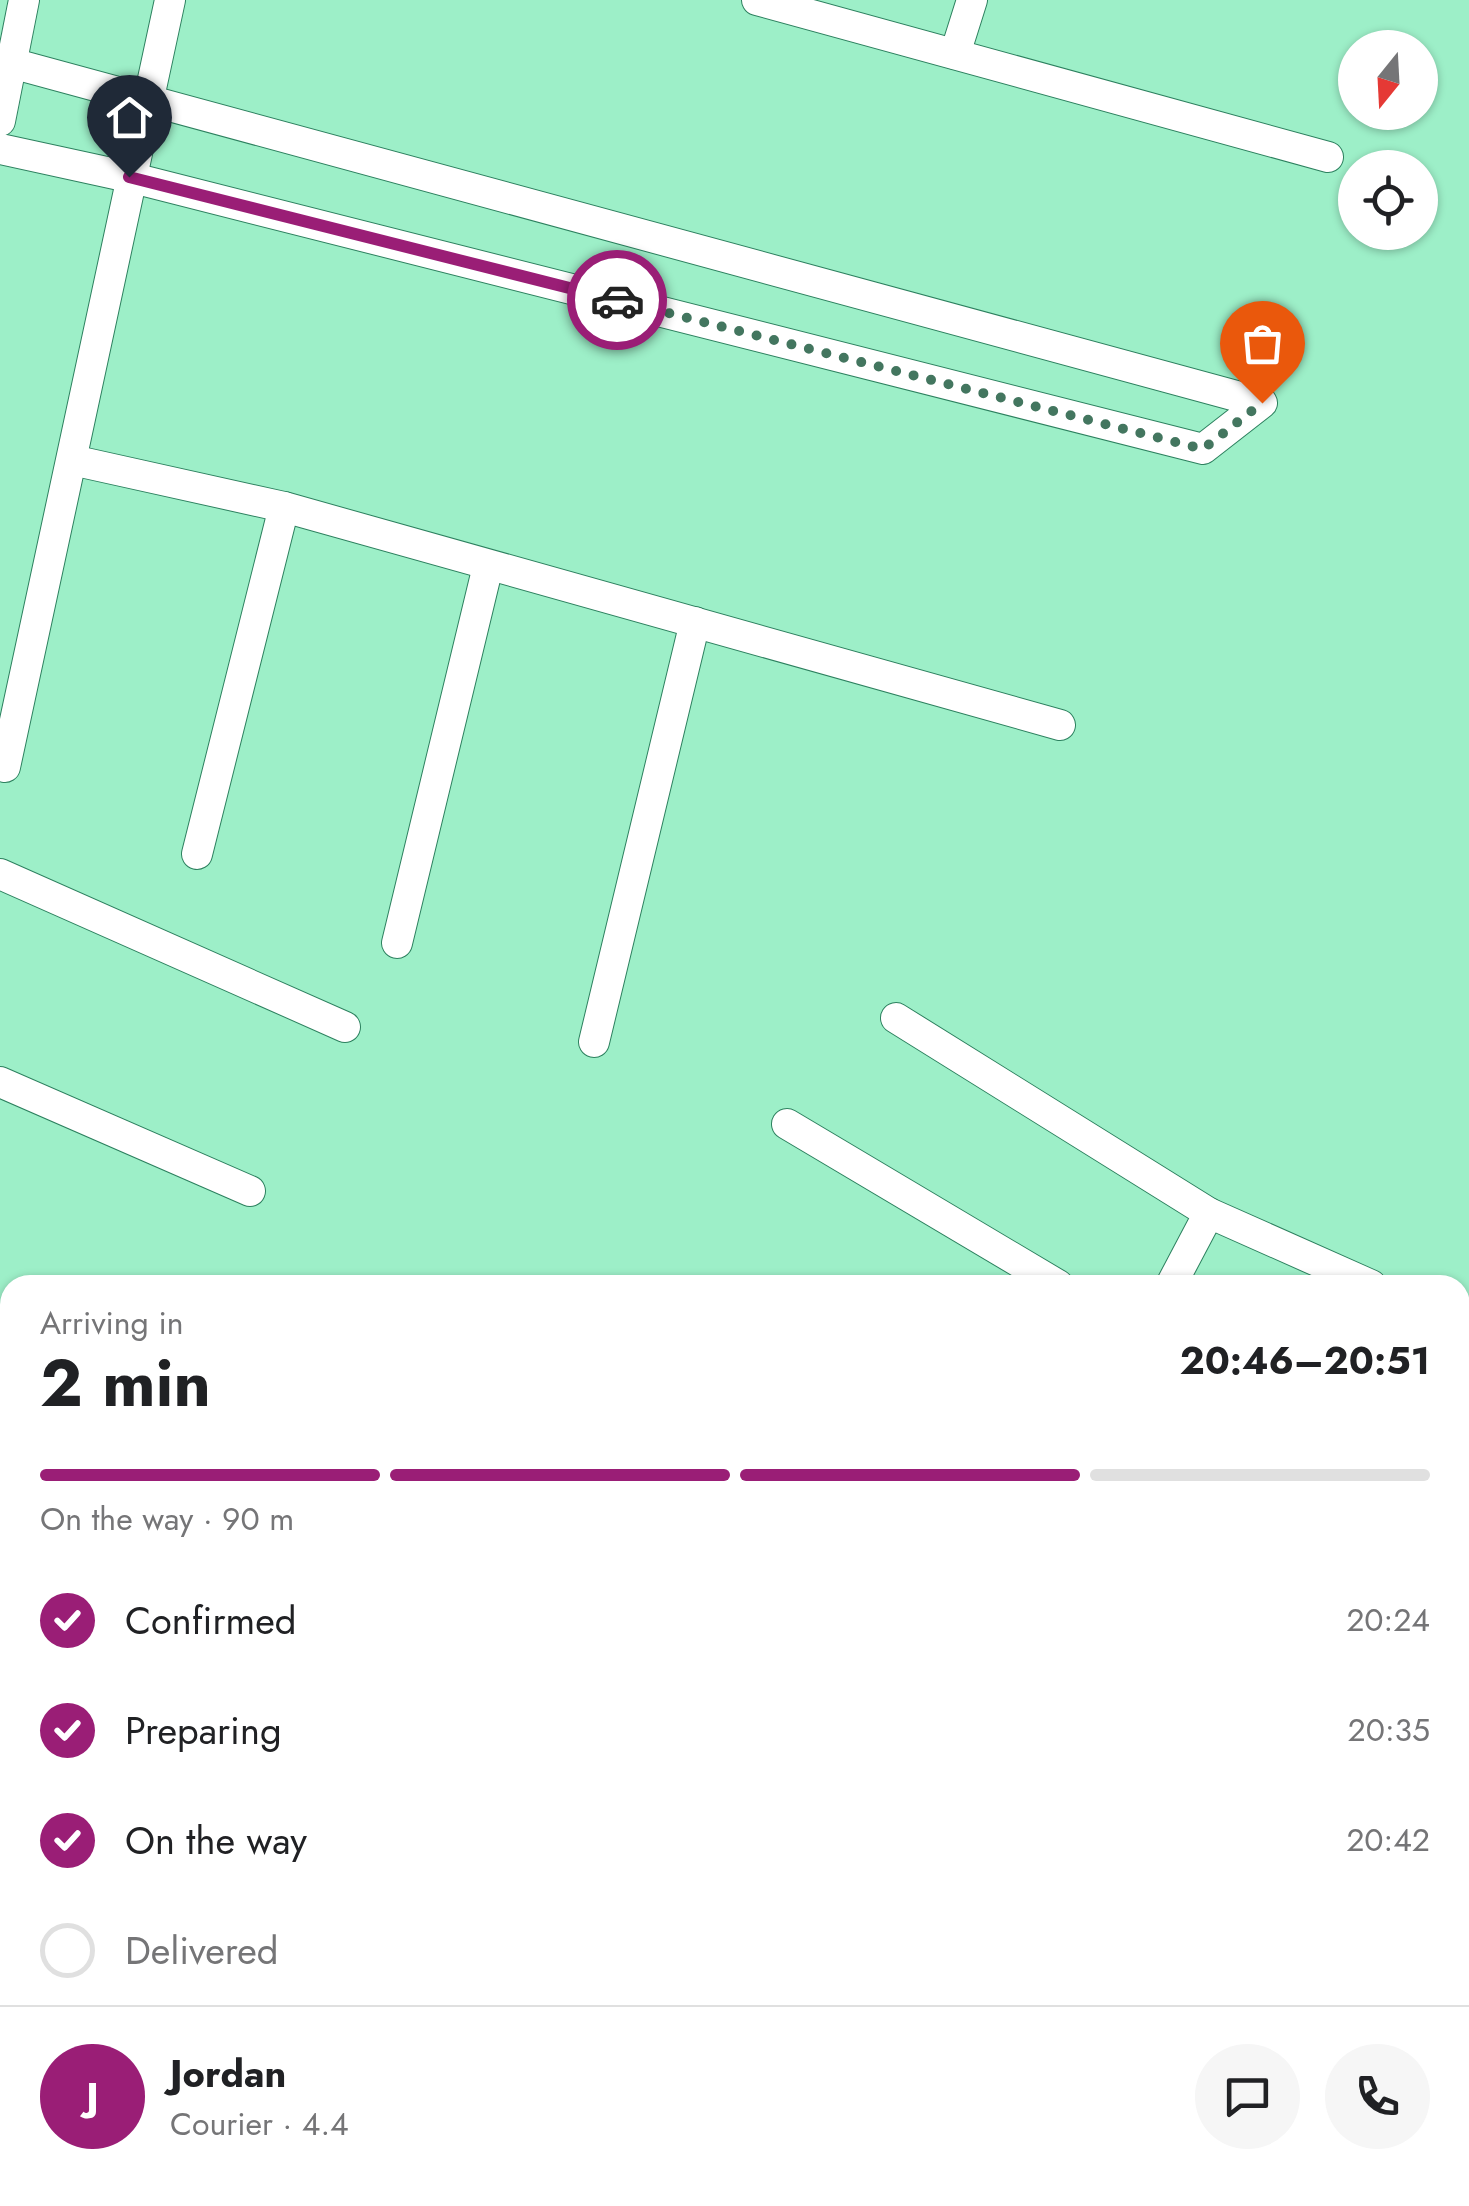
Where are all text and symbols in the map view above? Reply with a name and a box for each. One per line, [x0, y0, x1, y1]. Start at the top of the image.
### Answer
north arrow [1338, 30, 1438, 130]
map controls [1338, 30, 1438, 250]
pin [87, 75, 172, 178]
icon: home [102, 90, 157, 145]
button: locate [1338, 150, 1438, 250]
courier [567, 250, 667, 350]
icon: car [590, 273, 645, 328]
pin [1220, 301, 1305, 404]
icon: bag [1235, 316, 1290, 371]
text: Arriving in [40, 1300, 184, 1346]
text: 20:46–20:51 [1180, 1333, 1430, 1388]
text: 2 min [40, 1336, 211, 1430]
text: On the way · 90 m [40, 1496, 294, 1542]
icon: check [40, 1593, 95, 1648]
text: Confirmed [125, 1593, 296, 1648]
text: 20:24 [1346, 1597, 1430, 1643]
icon: check [40, 1703, 95, 1758]
text: Preparing [125, 1703, 282, 1758]
text: 20:35 [1347, 1707, 1430, 1753]
icon: check [40, 1813, 95, 1868]
text: On the way [125, 1813, 307, 1868]
text: 20:42 [1346, 1817, 1430, 1863]
text: Delivered [125, 1923, 278, 1978]
button: chat [1195, 2044, 1300, 2149]
button: phone [1325, 2044, 1430, 2149]
text: Jordan [170, 2046, 286, 2101]
text: J [86, 2069, 99, 2124]
text: Courier · 4.4 [170, 2101, 349, 2147]

